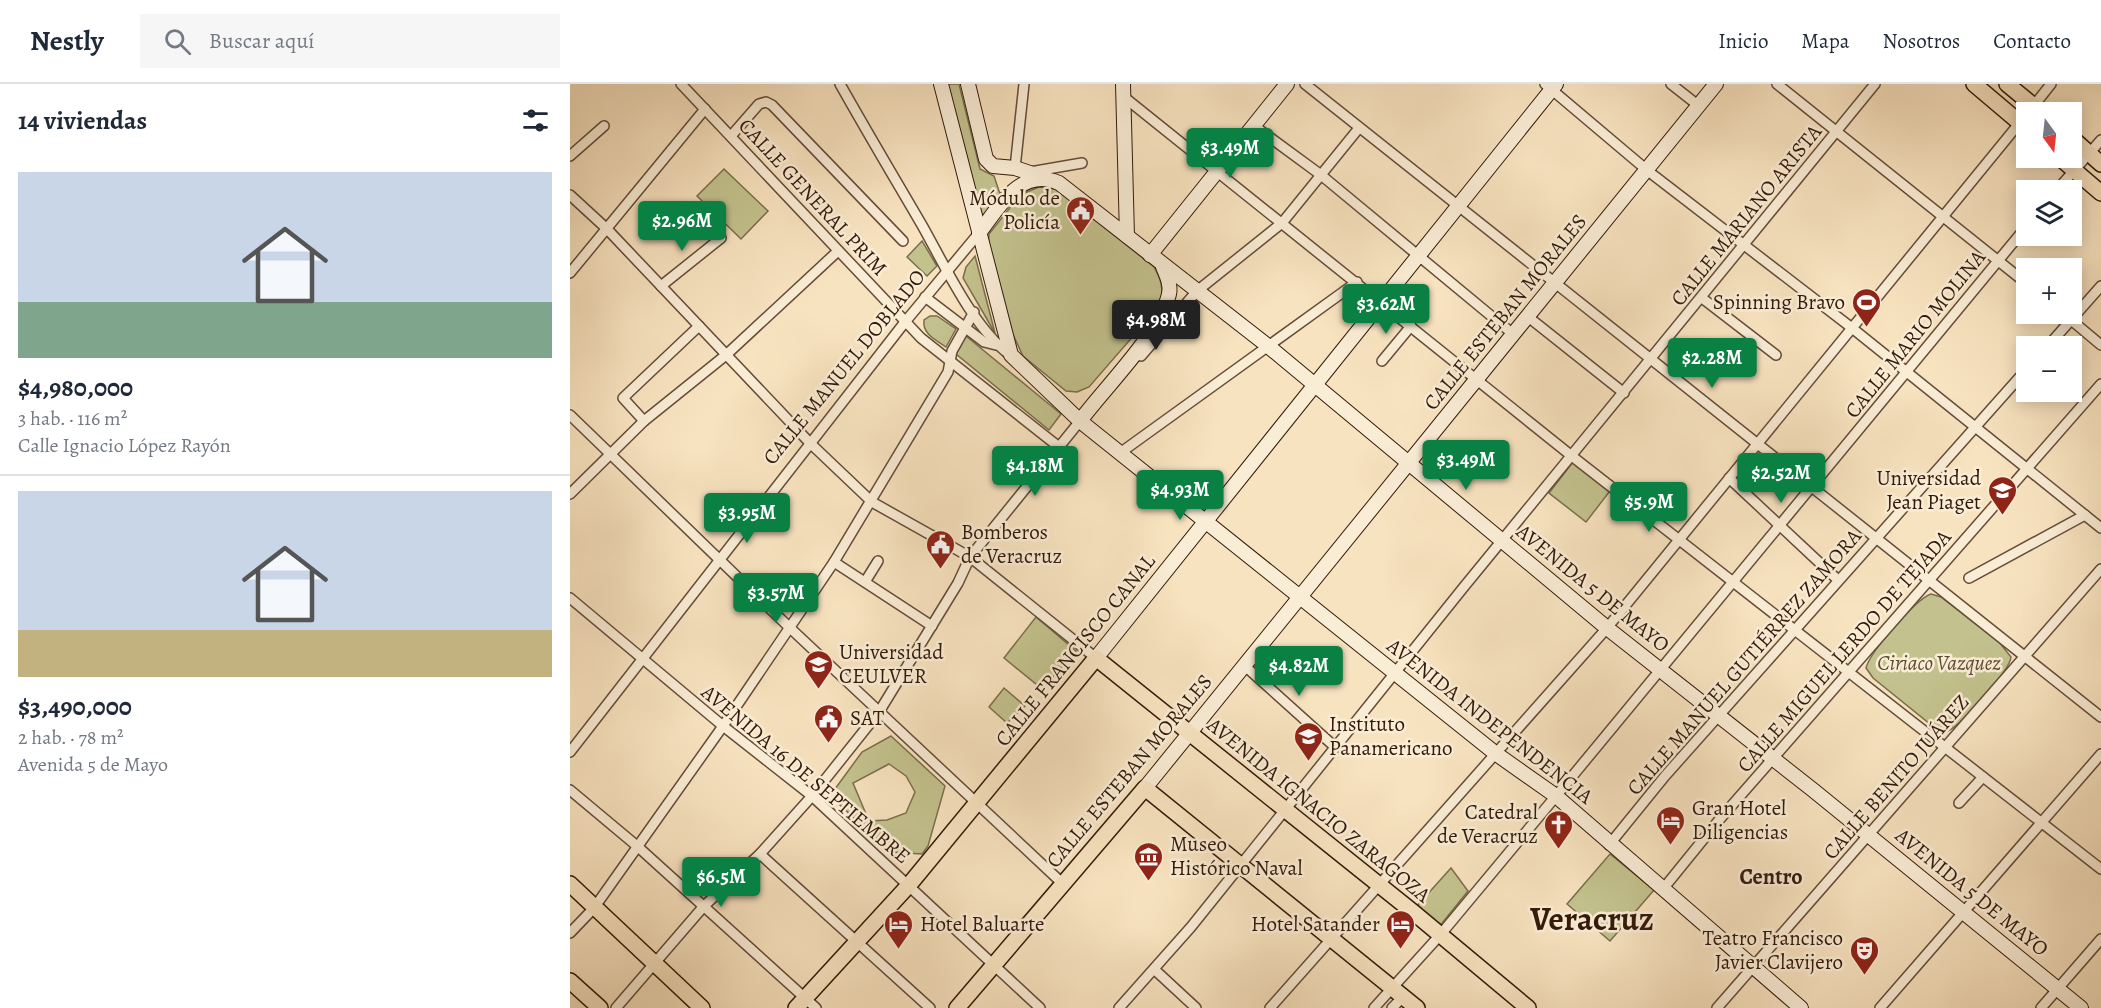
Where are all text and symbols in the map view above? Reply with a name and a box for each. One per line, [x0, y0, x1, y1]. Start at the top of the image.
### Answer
search box [140, 14, 560, 68]
text: Nestly [30, 22, 104, 60]
icon: search [161, 25, 194, 58]
text: Buscar aquí [209, 26, 315, 56]
text: Inicio [1718, 27, 1768, 55]
text: Mapa [1801, 27, 1850, 55]
text: Nosotros [1883, 27, 1960, 55]
text: Contacto [1993, 27, 2071, 55]
north arrow [2016, 102, 2082, 168]
map controls [2016, 102, 2082, 402]
text: 14 viviendas [18, 103, 147, 138]
icon: filters [519, 104, 552, 137]
street label: CALLE GENERAL PRIM [733, 112, 893, 282]
street label: CALLE MARIANO ARISTA [1664, 118, 1828, 312]
pin: $3.49M [1181, 128, 1279, 179]
text: $3.49M [1201, 134, 1259, 161]
button: layers [2016, 180, 2082, 246]
place label: Módulo de Policía [969, 184, 1060, 236]
public building icon: Módulo de Policía [1065, 194, 1097, 236]
pin: $2.96M [633, 201, 731, 252]
text: $2.96M [652, 207, 712, 234]
street label: CALLE ESTEBAN MORALES [1417, 208, 1593, 416]
icon: home [231, 211, 339, 319]
street label: CALLE MARIO MOLINA [1838, 244, 1992, 424]
button: + [2016, 258, 2082, 324]
street label: CALLE MANUEL DOBLADO [756, 264, 932, 470]
pin: $3.62M [1337, 284, 1435, 335]
sports icon: Spinning Bravo [1850, 286, 1882, 328]
place label: Spinning Bravo [1713, 288, 1845, 316]
text: $3.62M [1356, 290, 1416, 317]
pin: $4.98M [1107, 300, 1205, 351]
text: $4.98M [1126, 306, 1186, 333]
button: − [2016, 336, 2082, 402]
pin: $2.28M [1663, 338, 1761, 389]
text: $2.28M [1682, 344, 1742, 371]
text: $4,980,000 [18, 370, 133, 405]
text: 3 hab. · 116 m² [18, 405, 127, 432]
text: Calle Ignacio López Rayón [18, 432, 231, 459]
pin: $3.49M [1417, 440, 1515, 491]
pin: $4.18M [986, 446, 1084, 497]
text: $3.49M [1437, 446, 1495, 473]
text: $4.18M [1006, 452, 1064, 479]
pin: $2.52M [1732, 453, 1830, 504]
text: $2.52M [1751, 459, 1811, 486]
place label: Universidad Jean Piaget [1877, 464, 1982, 516]
pin: $4.93M [1131, 470, 1229, 521]
school or university icon: Universidad Jean Piaget [1986, 474, 2018, 516]
text: $4.93M [1151, 476, 1209, 503]
pin: $5.9M [1607, 482, 1691, 533]
text: $5.9M [1624, 488, 1674, 515]
pin: $3.95M [698, 493, 796, 544]
text: $3.95M [718, 499, 776, 526]
street label: AVENIDA 5 DE MAYO [1510, 517, 1675, 658]
place label: Bomberos de Veracruz [961, 518, 1062, 570]
street label: CALLE MANUEL GUTIÉRREZ ZAMORA [1620, 522, 1868, 801]
street label: CALLE MIGUEL LERDO DE TEJADA [1731, 523, 1958, 778]
public building icon: Bomberos de Veracruz [924, 528, 956, 570]
icon: home [231, 530, 339, 638]
street label: CALLE FRANCISCO CANAL [989, 548, 1162, 752]
pin: $3.57M [727, 573, 825, 624]
text: $3.57M [747, 579, 805, 606]
street label: AVENIDA INDEPENDENCIA [1380, 631, 1599, 811]
place label: Universidad CEULVER [839, 638, 944, 690]
pin: $4.82M [1250, 646, 1348, 697]
school or university icon: Universidad CEULVER [802, 648, 834, 690]
park label: Ciriaco Vazquez [1877, 649, 2001, 677]
text: $4.82M [1269, 652, 1329, 679]
street label: CALLE ESTEBAN MORALES [1040, 668, 1218, 874]
street label: AVENIDA 16 DE SEPTIEMBRE [695, 678, 916, 870]
text: $3,490,000 [18, 689, 132, 724]
street label: CALLE BENITO JUÁREZ [1817, 689, 1975, 865]
public building icon: SAT [813, 702, 845, 744]
place label: SAT [850, 704, 885, 732]
street label: AVENIDA IGNACIO ZARAGOZA [1201, 710, 1437, 909]
place label: Instituto Panamericano [1329, 710, 1453, 762]
school or university icon: Instituto Panamericano [1292, 720, 1324, 762]
text: 2 hab. · 78 m² [18, 724, 124, 751]
text: Avenida 5 de Mayo [18, 751, 168, 778]
place label: Gran Hotel Diligencias [1692, 794, 1788, 846]
place label: Catedral de Veracruz [1437, 798, 1538, 850]
hotel icon: Gran Hotel Diligencias [1655, 804, 1687, 846]
church icon: Catedral de Veracruz [1543, 808, 1575, 850]
street label: AVENIDA 5 DE MAYO [1889, 821, 2054, 962]
place label: Museo Histórico Naval [1170, 830, 1303, 882]
museum icon: Museo Histórico Naval [1133, 840, 1165, 882]
pin: $6.5M [679, 857, 763, 908]
district label: Centro [1739, 862, 1803, 892]
text: $6.5M [696, 863, 746, 890]
district label: Veracruz [1529, 896, 1654, 941]
hotel icon: Hotel Baluarte [883, 908, 915, 950]
hotel icon: Hotel Satander [1385, 908, 1417, 950]
place label: Hotel Baluarte [920, 910, 1044, 938]
place label: Hotel Satander [1251, 910, 1380, 938]
place label: Teatro Francisco Javier Clavijero [1702, 924, 1843, 976]
theatre icon: Teatro Francisco Javier Clavijero [1848, 934, 1880, 976]

